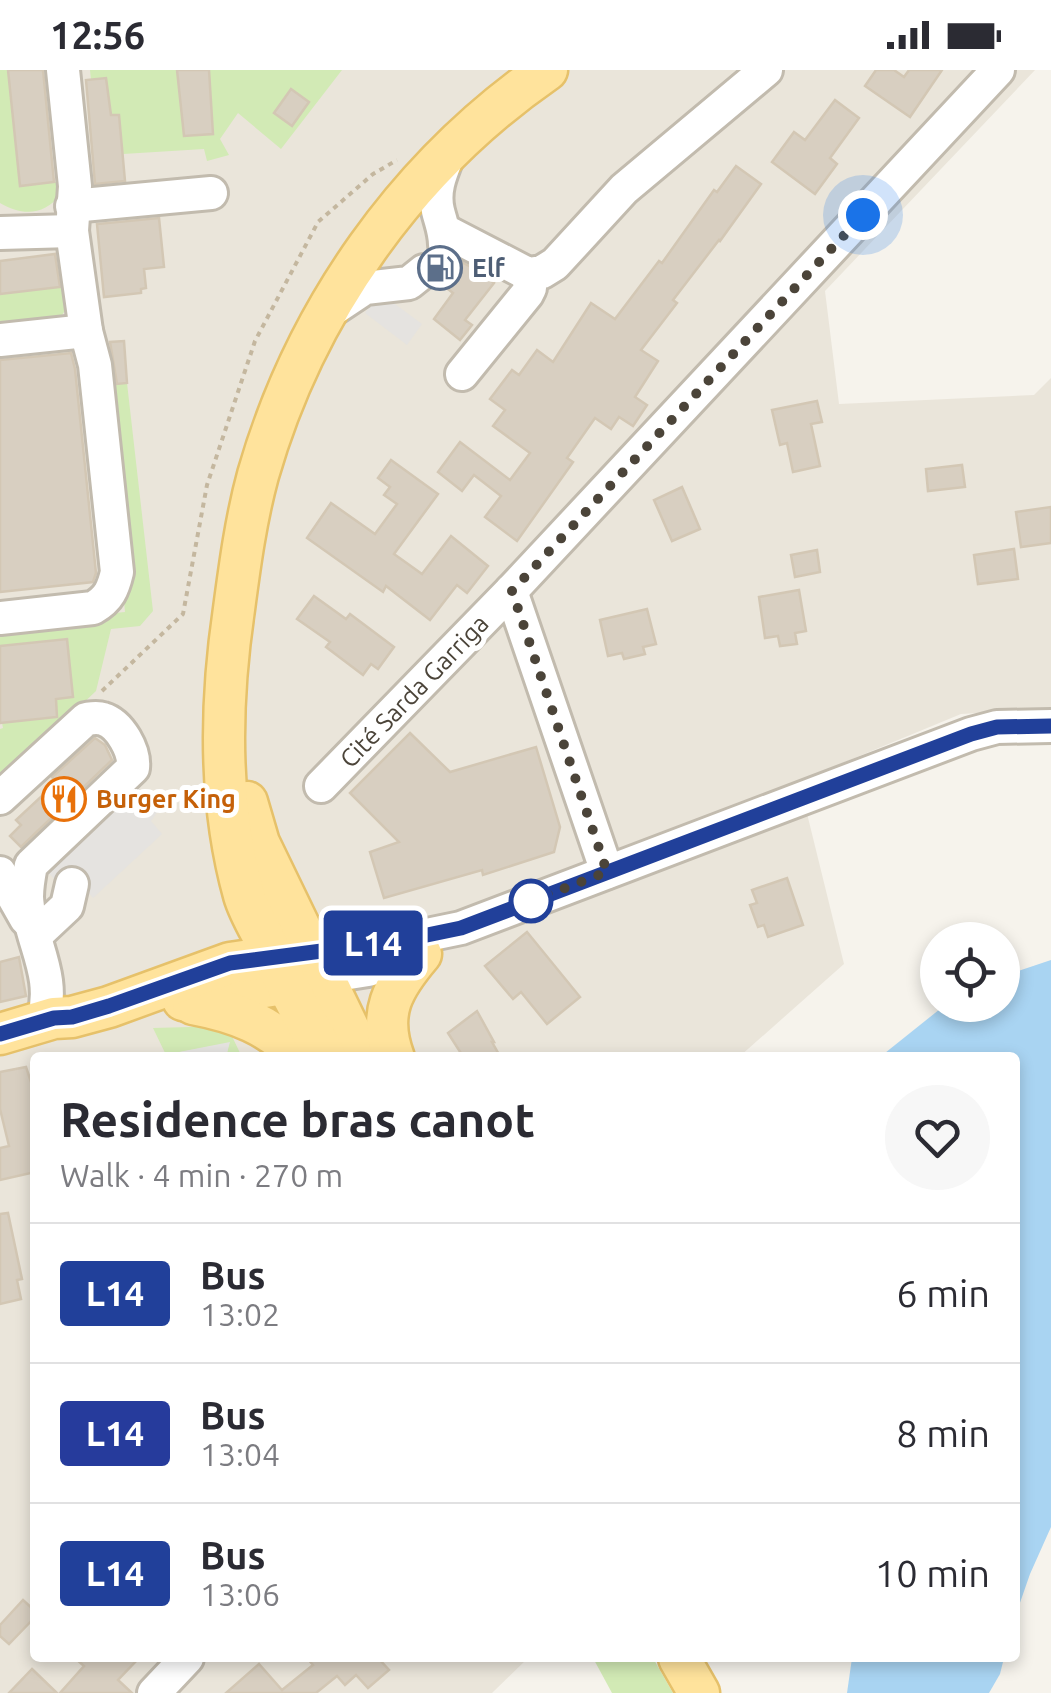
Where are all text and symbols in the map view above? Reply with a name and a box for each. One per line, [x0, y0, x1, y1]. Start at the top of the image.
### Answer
text: 12:56 [50, 14, 145, 56]
your location [838, 190, 888, 240]
fuel station icon: Elf [417, 245, 463, 291]
place label: Elf [472, 254, 505, 282]
street label: Cité Sarda Garriga [334, 609, 494, 773]
restaurant icon: Burger King [41, 776, 87, 822]
place label: Burger King [96, 785, 236, 813]
unlabelled marker [510, 880, 552, 922]
line badge: L14 [316, 910, 430, 976]
map controls [920, 922, 1020, 1022]
button: locate [920, 922, 1020, 1022]
text: L14 [344, 923, 402, 963]
button: heart [885, 1085, 990, 1190]
text: Residence bras canot [60, 1092, 535, 1146]
text: Walk · 4 min · 270 m [60, 1157, 343, 1193]
text: Bus [200, 1254, 265, 1296]
text: 6 min [896, 1272, 990, 1314]
text: L14 [86, 1273, 144, 1313]
text: 13:02 [200, 1296, 280, 1332]
text: Bus [200, 1394, 265, 1436]
text: 8 min [896, 1412, 990, 1454]
text: L14 [86, 1413, 144, 1453]
text: 13:04 [200, 1436, 280, 1472]
text: Bus [200, 1534, 265, 1576]
text: 10 min [875, 1552, 990, 1594]
text: L14 [86, 1553, 144, 1593]
text: 13:06 [200, 1576, 280, 1612]

